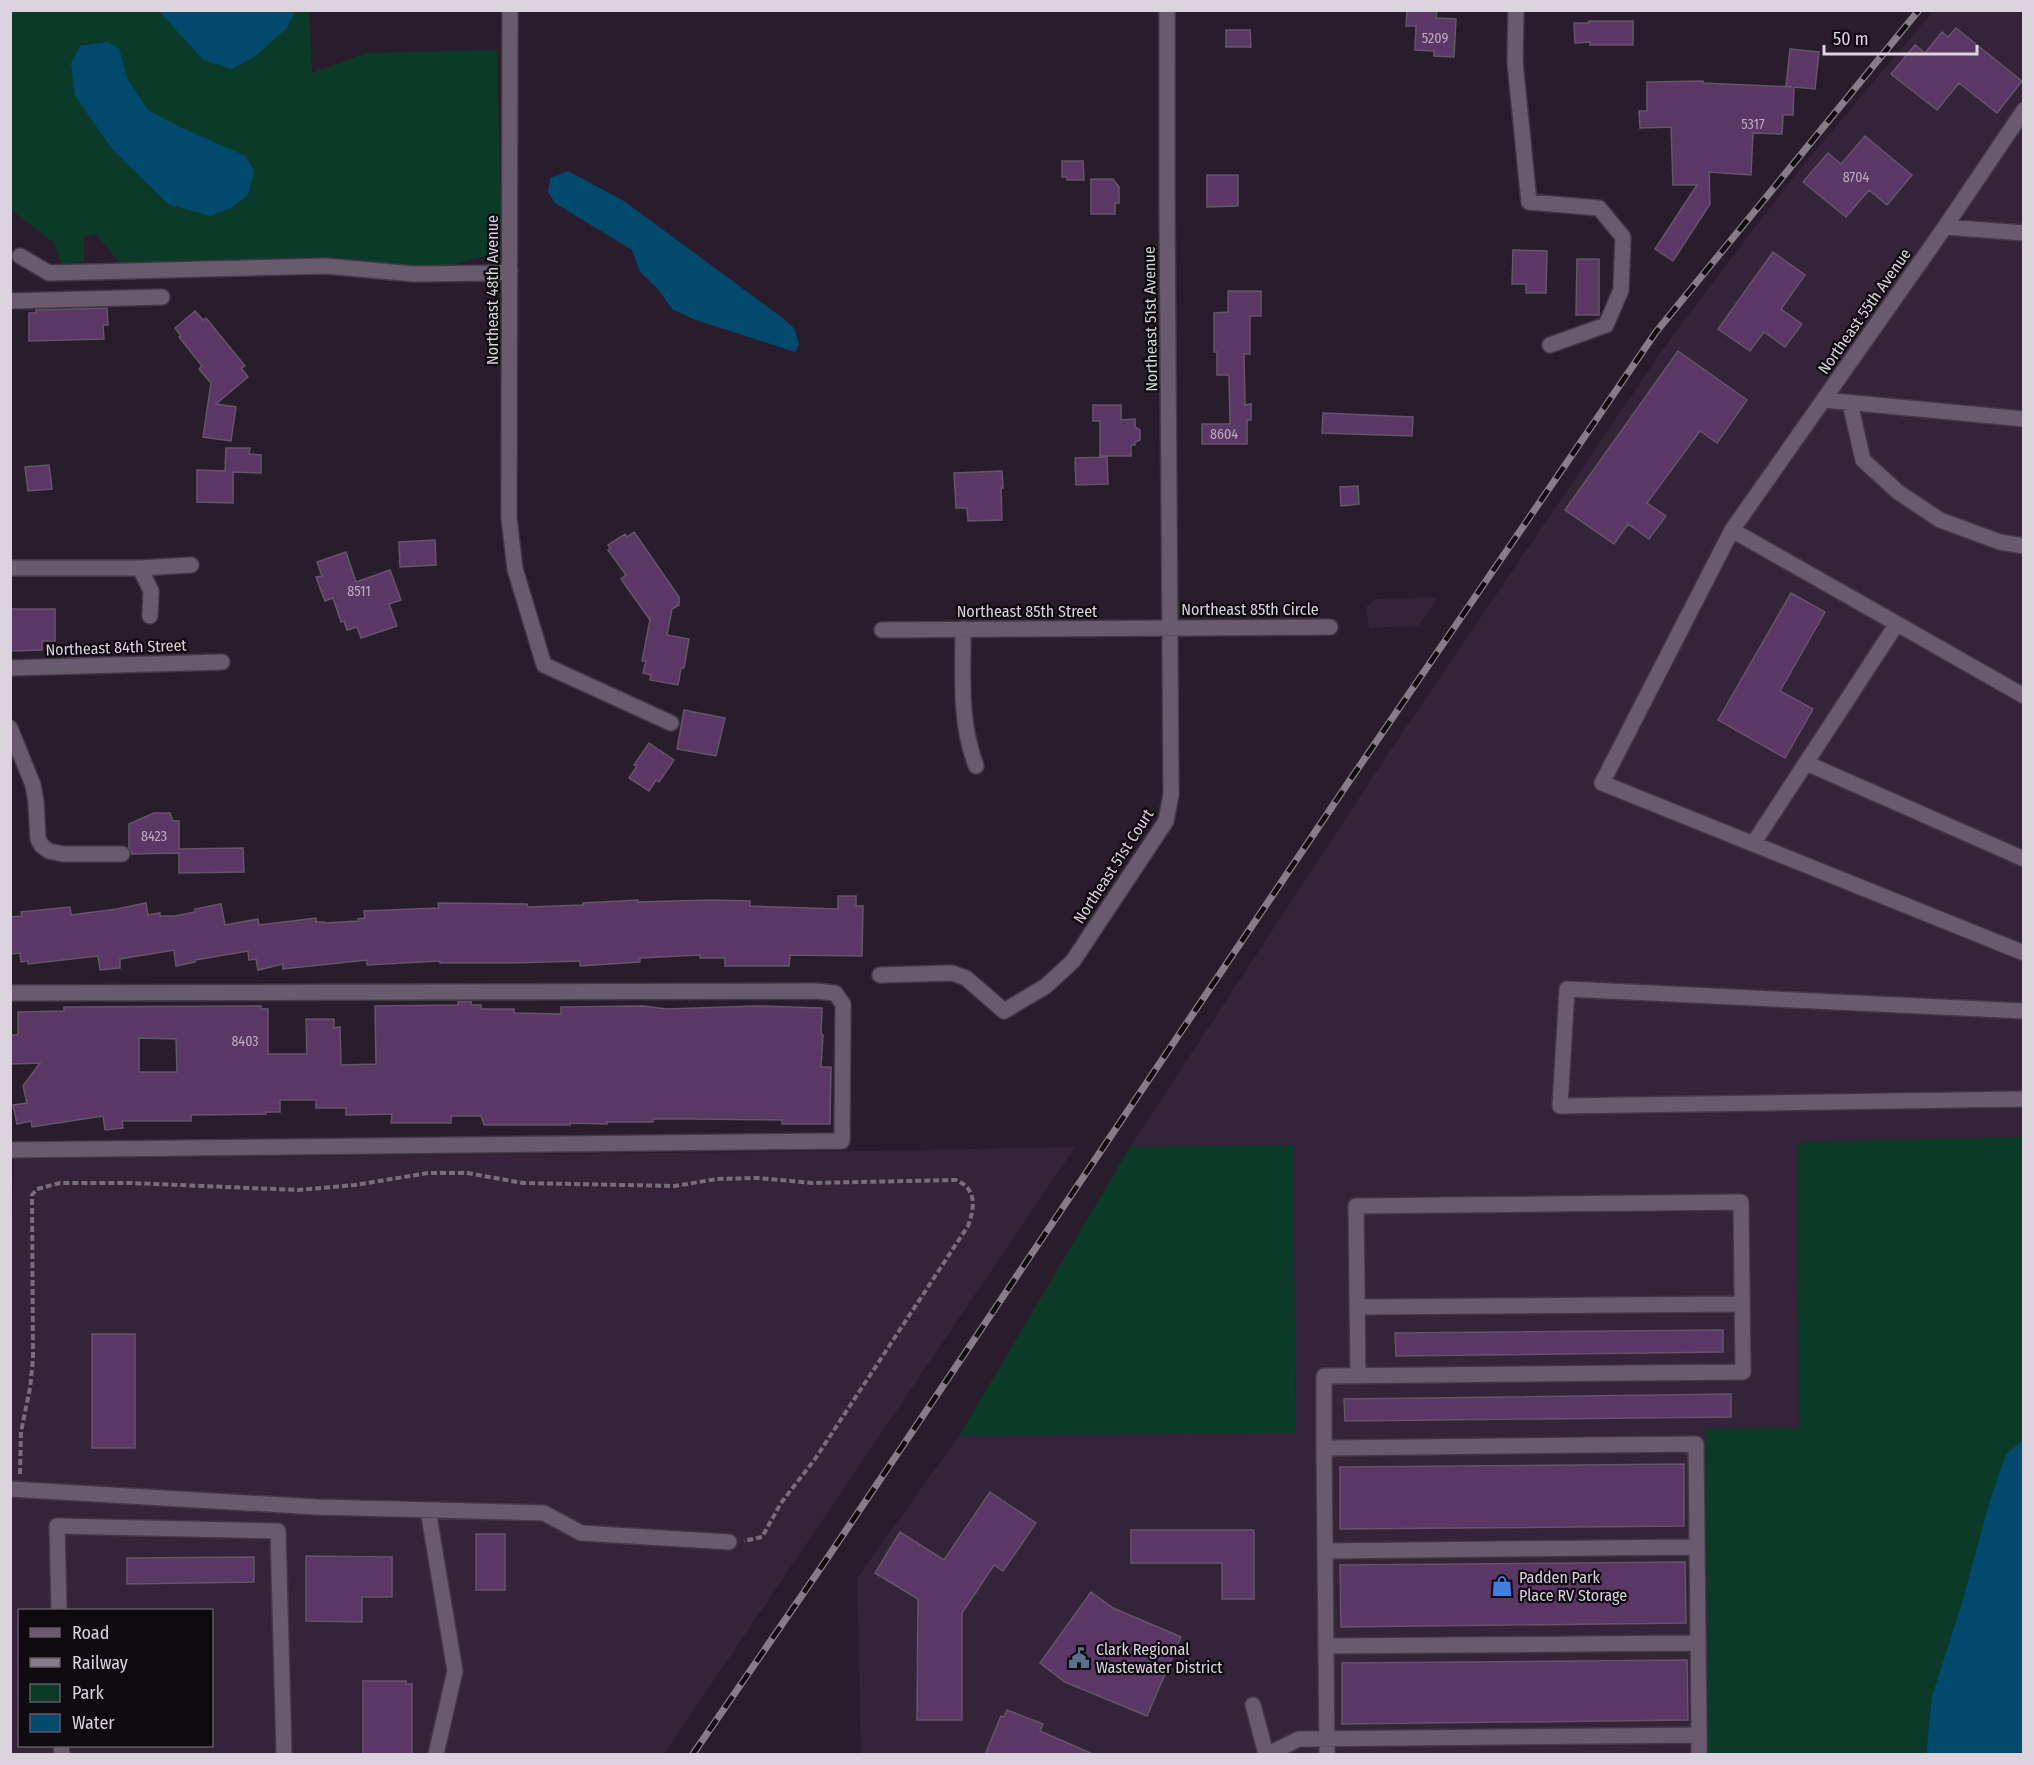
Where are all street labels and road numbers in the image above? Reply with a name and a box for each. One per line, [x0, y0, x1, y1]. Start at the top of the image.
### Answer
street label: Northeast 48th Avenue [483, 215, 502, 365]
street label: Northeast 55th Avenue [1814, 245, 1915, 378]
street label: Northeast 51st Avenue [1140, 246, 1161, 392]
street label: Northeast 85th Circle [1181, 600, 1319, 619]
street label: Northeast 85th Street [957, 602, 1098, 621]
street label: Northeast 84th Street [45, 636, 188, 659]
street label: Northeast 51st Court [1069, 805, 1158, 927]

